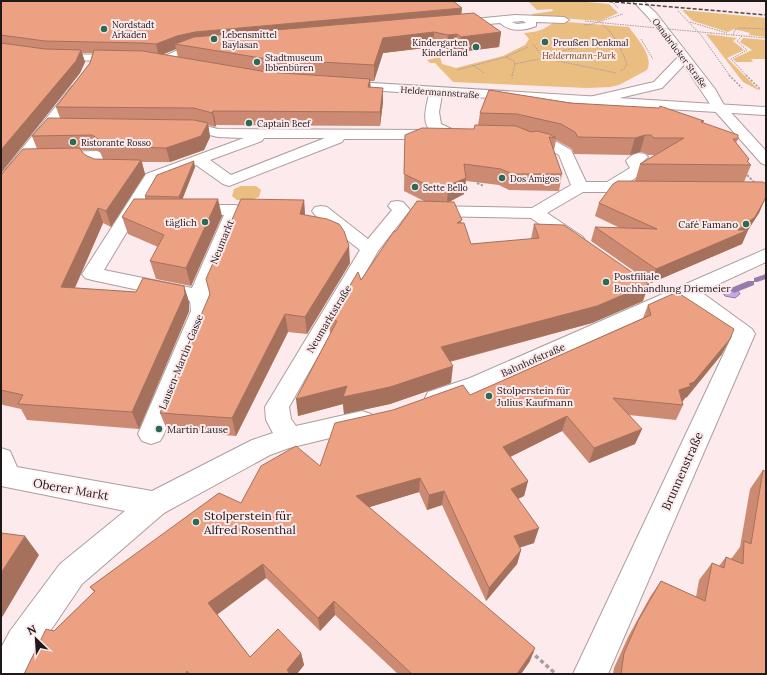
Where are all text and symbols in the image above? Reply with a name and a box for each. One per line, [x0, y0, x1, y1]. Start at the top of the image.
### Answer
street label: Osnabrücker Straße [650, 16, 710, 90]
place label: Nordstadt Arkaden [111, 19, 155, 40]
marker: Nordstadt Arkaden [99, 24, 109, 34]
place label: Lebensmittel Baylasan [222, 29, 277, 50]
marker: Lebensmittel Baylasan [209, 34, 219, 44]
place label: Kindergarten Kinderland [412, 37, 469, 58]
marker: Preußen Denkmal [540, 37, 550, 47]
place label: Preußen Denkmal [553, 37, 629, 48]
marker: Kindergarten Kinderland [471, 42, 481, 52]
park label: Heldermann-Park [542, 50, 616, 61]
place label: Stadtmuseum Ibbenbüren [265, 52, 323, 73]
marker: Stadtmuseum Ibbenbüren [252, 57, 262, 67]
street label: Heldermannstraße [400, 84, 480, 100]
marker: Captain Beef [244, 118, 254, 128]
place label: Captain Beef [257, 118, 311, 129]
marker: Ristorante Rosso [68, 137, 78, 147]
place label: Ristorante Rosso [81, 137, 151, 148]
marker: Dos Amigos [497, 173, 507, 183]
place label: Dos Amigos [510, 173, 559, 184]
marker: Sette Bello [410, 182, 420, 192]
place label: Sette Bello [423, 182, 468, 193]
place label: täglich [165, 216, 197, 229]
marker: täglich [200, 217, 210, 227]
street label: Neumarkt [207, 218, 237, 266]
place label: Café Famano [678, 218, 738, 231]
marker: Café Famano [741, 219, 751, 229]
place label: Postfiliale Buchhandlung Driemeier [614, 270, 731, 295]
marker: Postfiliale Buchhandlung Driemeier [601, 277, 611, 287]
street label: Neumarktstraße [304, 282, 355, 355]
street label: Lausen-Martin-Gasse [156, 312, 206, 412]
street label: Bahnhofstraße [499, 340, 568, 380]
place label: Stolperstein für Julius Kaufmann [496, 384, 573, 409]
marker: Stolperstein für Julius Kaufmann [484, 391, 494, 401]
place label: Martin Lause [167, 423, 229, 436]
marker: Martin Lause [154, 424, 164, 434]
street label: Brunnenstraße [658, 429, 706, 513]
street label: Oberer Markt [32, 475, 110, 503]
place label: Stolperstein für Alfred Rosenthal [203, 508, 296, 537]
marker: Stolperstein für Alfred Rosenthal [191, 517, 201, 527]
north arrow [16, 619, 56, 659]
text: N [25, 622, 39, 638]

